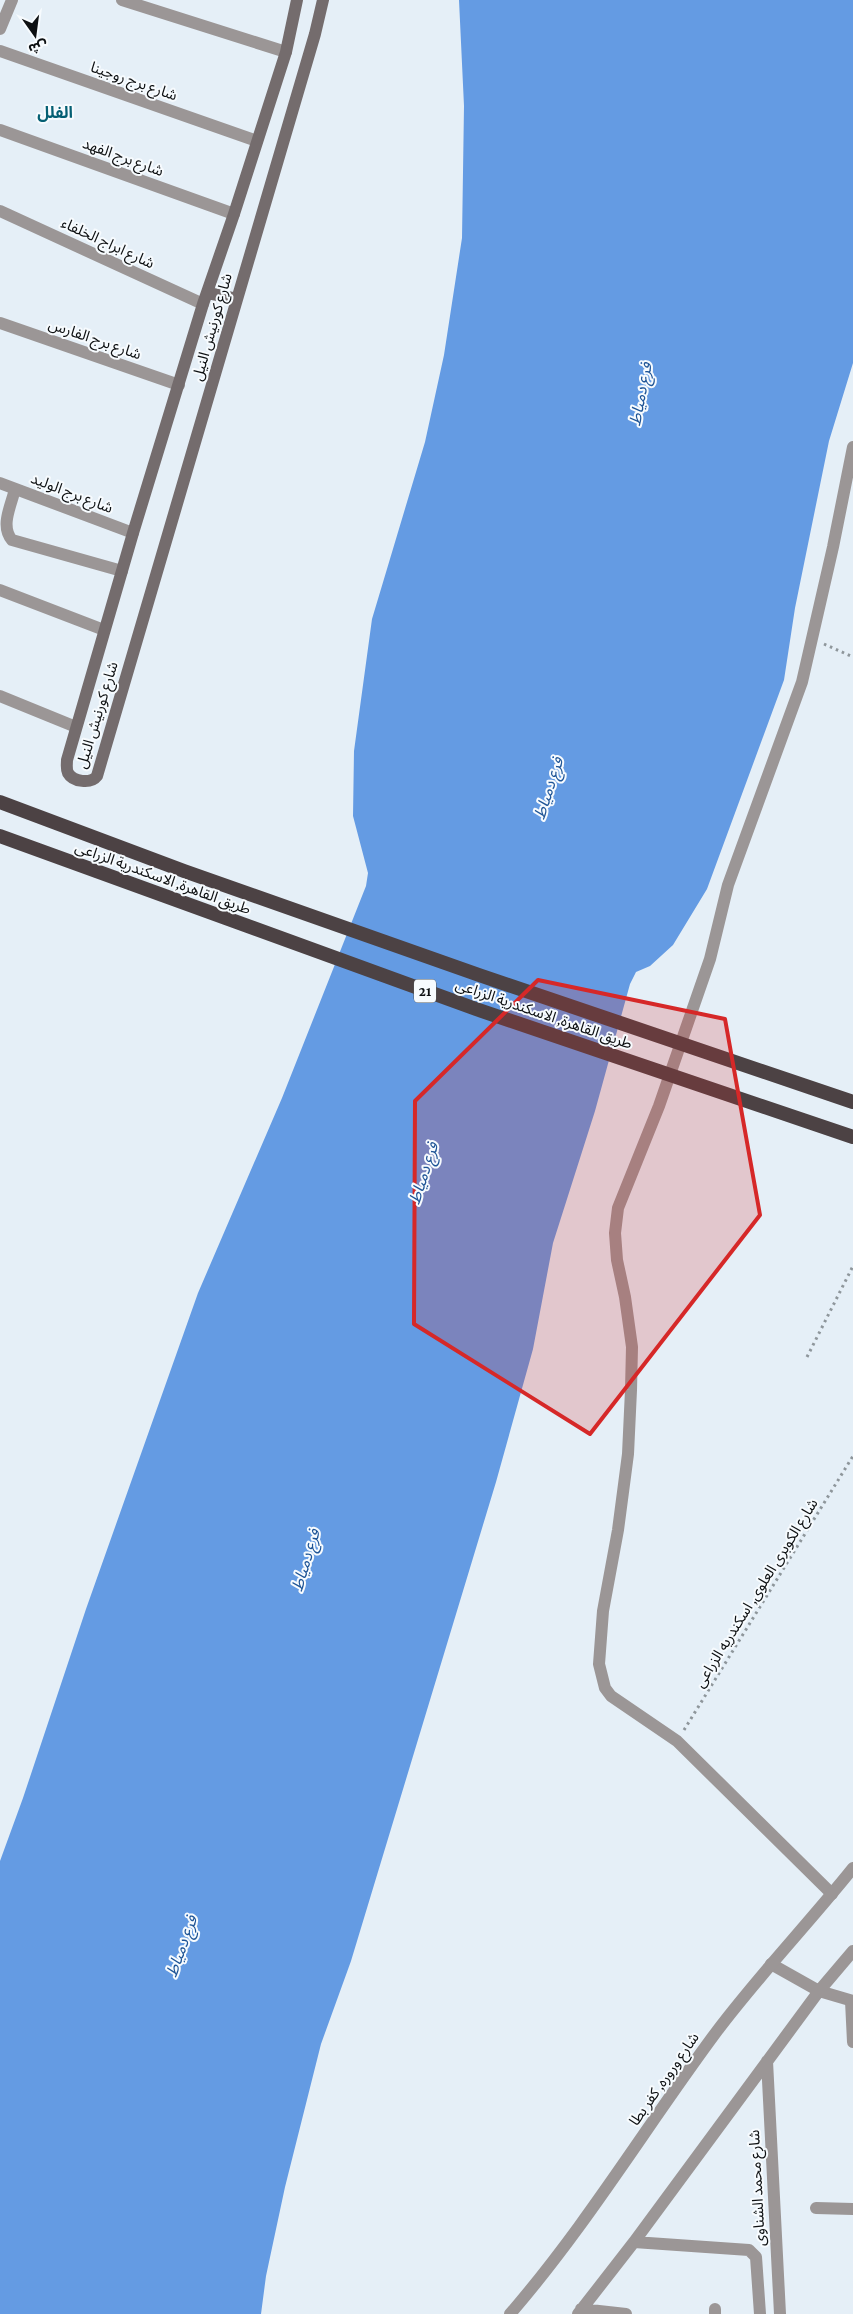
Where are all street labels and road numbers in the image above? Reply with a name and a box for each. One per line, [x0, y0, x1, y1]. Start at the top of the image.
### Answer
street label: شارع برج روجينا [87, 59, 180, 107]
street label: شارع برج الفهد [79, 135, 166, 183]
street label: شارع ابراج الخلفاء [57, 214, 157, 275]
street label: شارع كورنيش النيل [189, 271, 239, 384]
street label: شارع برج الفارس [45, 316, 144, 366]
street label: شارع برج الوليد [27, 470, 115, 520]
street label: شارع كورنيش النيل [73, 659, 125, 772]
street label: طريق القاهرة, الاسكندرية الزراعى [72, 839, 253, 919]
street label: طريق القاهرة, الاسكندرية الزراعى [453, 976, 634, 1054]
road number: 21 [414, 979, 436, 1002]
street label: شارع الكوبرى العلوى, اسكندريه الزراعى [691, 1496, 824, 1692]
street label: شارع وروره, كفر بطا [626, 2029, 705, 2131]
street label: شارع محمد الشناوى [746, 2129, 772, 2247]

